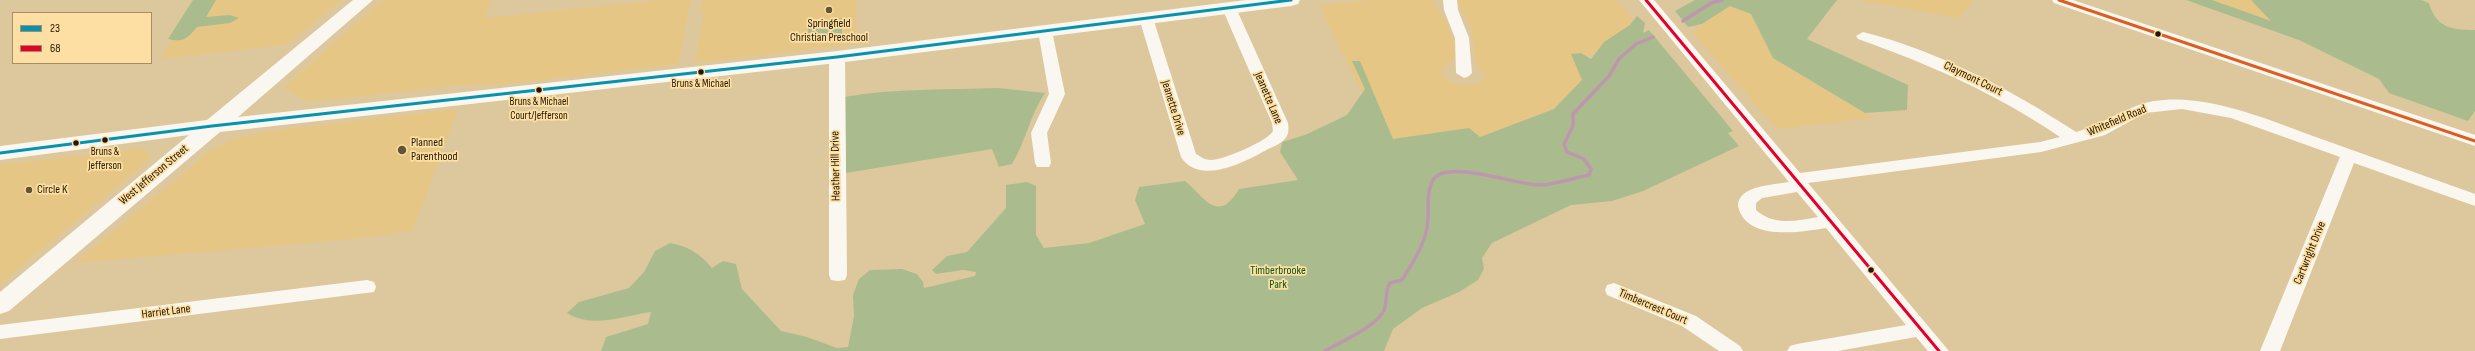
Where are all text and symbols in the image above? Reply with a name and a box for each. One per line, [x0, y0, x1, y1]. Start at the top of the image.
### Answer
marker: Springfield Christian Preschool [824, 5, 834, 15]
legend [12, 12, 152, 64]
place label: Springfield Christian Preschool [790, 17, 868, 45]
text: 23 [50, 21, 60, 36]
unlabelled marker [2153, 29, 2163, 39]
text: 68 [50, 41, 61, 56]
street label: Claymont Court [1941, 59, 2005, 99]
marker: Bruns & Michael [696, 67, 706, 77]
street label: Jeanette Lane [1251, 70, 1285, 126]
place label: Bruns & Michael [672, 77, 730, 91]
street label: Jeanette Drive [1158, 79, 1188, 137]
marker: Bruns & Michael Court/Jefferson [534, 85, 544, 95]
place label: Bruns & Michael Court/Jefferson [510, 95, 568, 121]
street label: Whitefield Road [2085, 102, 2149, 140]
street label: Heather Hill Drive [828, 131, 844, 201]
marker: Bruns & Jefferson [100, 135, 110, 145]
place label: Planned Parenthood [411, 136, 458, 164]
unlabelled marker [71, 138, 81, 148]
street label: West Jefferson Street [116, 142, 192, 208]
marker: Planned Parenthood [396, 144, 408, 156]
place label: Bruns & Jefferson [88, 145, 122, 171]
place label: Circle K [37, 183, 68, 197]
marker: Circle K [24, 185, 34, 195]
street label: Cartwright Drive [2291, 220, 2329, 286]
park label: Timberbrooke Park [1250, 264, 1306, 292]
unlabelled marker [1866, 265, 1876, 275]
street label: Timbercrest Court [1616, 286, 1690, 328]
street label: Harriet Lane [141, 302, 191, 322]

